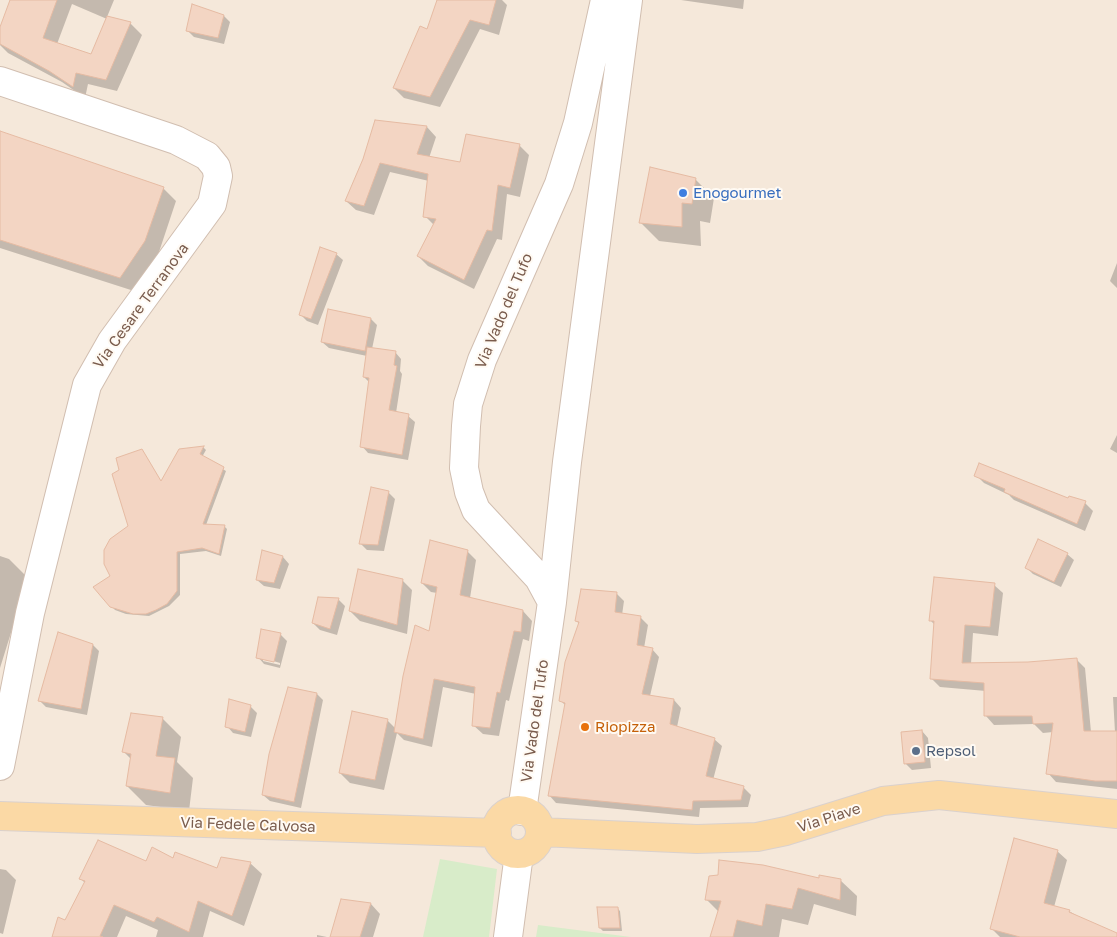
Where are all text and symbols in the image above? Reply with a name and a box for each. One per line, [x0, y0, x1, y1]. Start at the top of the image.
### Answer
place label: Enogourmet [693, 184, 781, 202]
marker: Enogourmet [677, 187, 689, 199]
street label: Via Cesare Terranova [89, 240, 193, 372]
street label: Via Vado del Tufo [472, 251, 536, 371]
street label: Via Vado del Tufo [517, 658, 553, 784]
place label: Riopizza [595, 718, 655, 736]
marker: Riopizza [579, 721, 591, 733]
place label: Repsol [926, 742, 976, 760]
marker: Repsol [910, 745, 922, 757]
street label: Via Piave [795, 799, 863, 837]
street label: Via Fedele Calvosa [180, 814, 316, 836]

